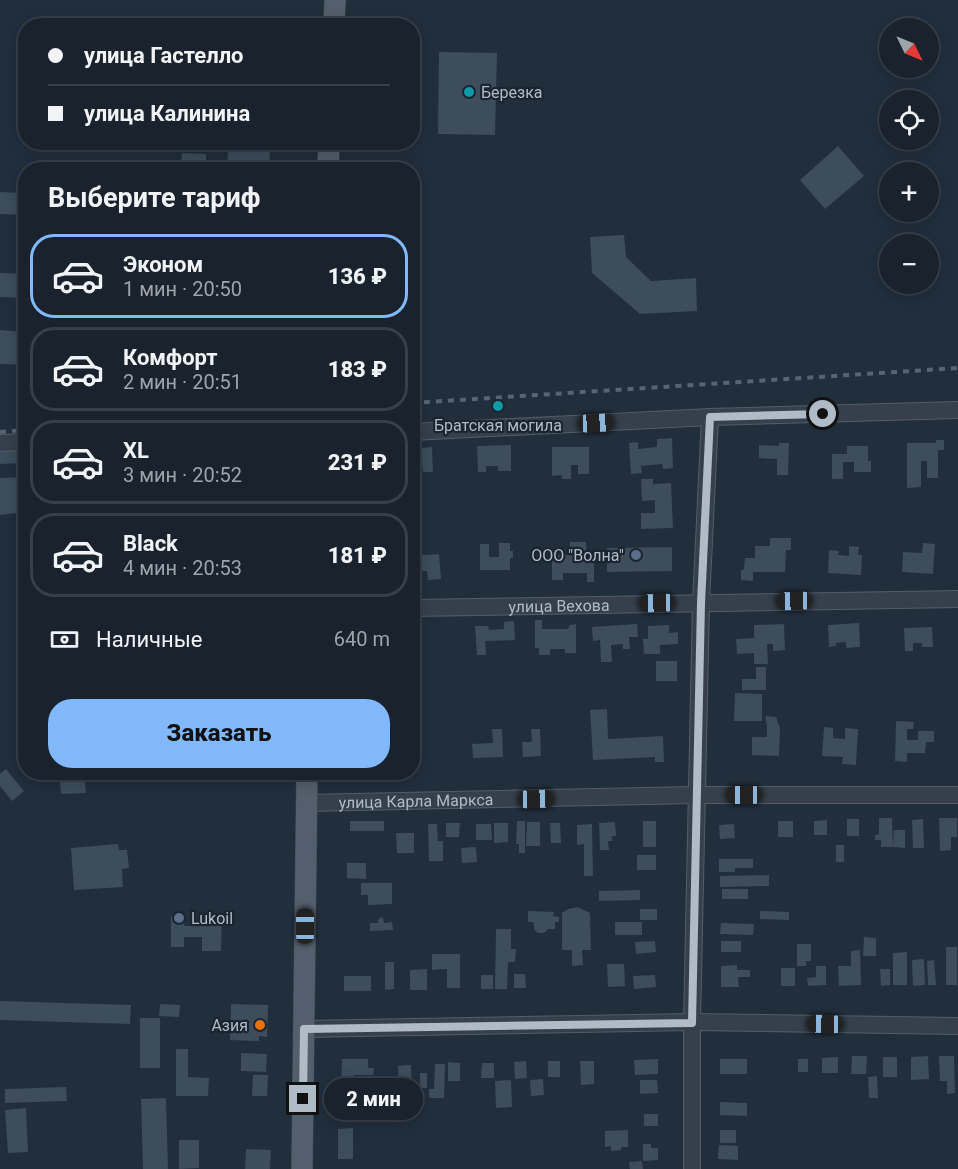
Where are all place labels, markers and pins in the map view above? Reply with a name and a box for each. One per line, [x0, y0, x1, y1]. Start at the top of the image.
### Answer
place label: Березка [481, 83, 543, 102]
marker: Березка [462, 85, 476, 99]
marker: Братская могила [491, 399, 505, 413]
place label: Братская могила [434, 416, 562, 435]
place label: ООО "Волна" [531, 546, 624, 565]
marker: ООО "Волна" [629, 548, 643, 562]
place label: Lukoil [191, 909, 233, 928]
marker: Lukoil [172, 911, 186, 925]
place label: Азия [211, 1016, 248, 1035]
marker: Азия [253, 1018, 267, 1032]

